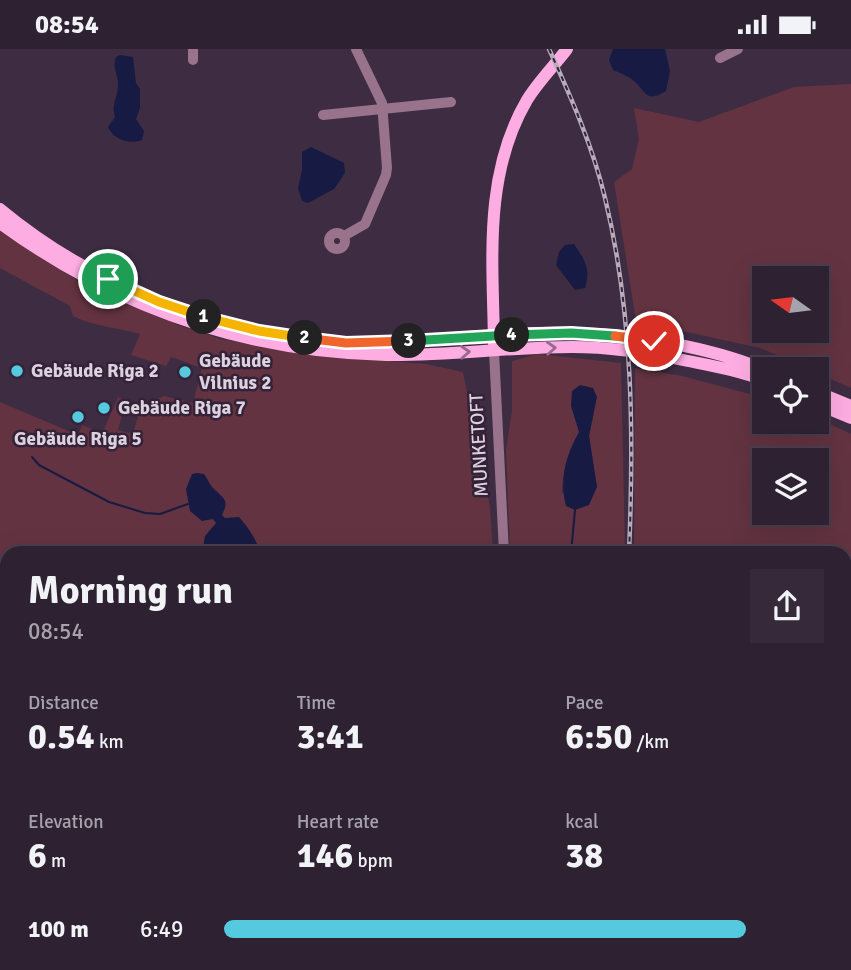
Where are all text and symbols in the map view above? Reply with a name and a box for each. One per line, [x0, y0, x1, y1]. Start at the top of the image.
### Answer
text: 08:54 [35, 9, 99, 41]
pin [78, 249, 138, 309]
icon: arrive [89, 260, 127, 298]
north arrow [752, 266, 830, 343]
map controls [752, 266, 829, 525]
pin: 1 [186, 299, 222, 335]
text: 1 [198, 304, 209, 328]
pin [624, 311, 684, 371]
pin: 4 [494, 317, 530, 353]
pin: 2 [288, 321, 322, 355]
text: 4 [506, 322, 517, 346]
icon: check [635, 322, 673, 360]
pin: 3 [392, 323, 426, 359]
text: 2 [299, 325, 310, 349]
text: 3 [403, 328, 414, 352]
one-way arrow [545, 340, 556, 355]
one-way arrow [459, 345, 470, 360]
place label: Gebäude Vilnius 2 [199, 349, 271, 395]
button: locate [752, 357, 829, 434]
place label: Gebäude Riga 2 [31, 359, 159, 383]
marker: Gebäude Riga 2 [9, 363, 25, 379]
marker: Gebäude Vilnius 2 [177, 364, 193, 380]
street label: MUNKETOFT [464, 392, 494, 497]
place label: Gebäude Riga 7 [118, 396, 246, 420]
marker: Gebäude Riga 7 [96, 400, 112, 416]
marker: Gebäude Riga 5 [70, 409, 86, 425]
place label: Gebäude Riga 5 [14, 427, 142, 451]
button: layers [752, 448, 829, 525]
text: Morning run [28, 567, 233, 614]
button: share [750, 569, 824, 643]
text: 08:54 [28, 617, 84, 646]
text: Distance [28, 691, 99, 715]
text: Time [297, 691, 336, 715]
text: Pace [565, 691, 604, 715]
text: 0.54 [28, 715, 95, 758]
text: 3:41 [297, 715, 364, 758]
text: 6:50 [565, 715, 632, 758]
text: km [95, 730, 124, 754]
text: /km [632, 730, 669, 754]
text: Elevation [28, 810, 104, 834]
text: Heart rate [297, 810, 379, 834]
text: kcal [565, 810, 599, 834]
text: 6 [28, 834, 47, 877]
text: 146 [297, 834, 353, 877]
text: 38 [565, 834, 603, 877]
text: m [47, 849, 66, 873]
text: bpm [353, 849, 393, 873]
text: 100 m [28, 915, 89, 944]
text: 6:49 [140, 915, 183, 944]

